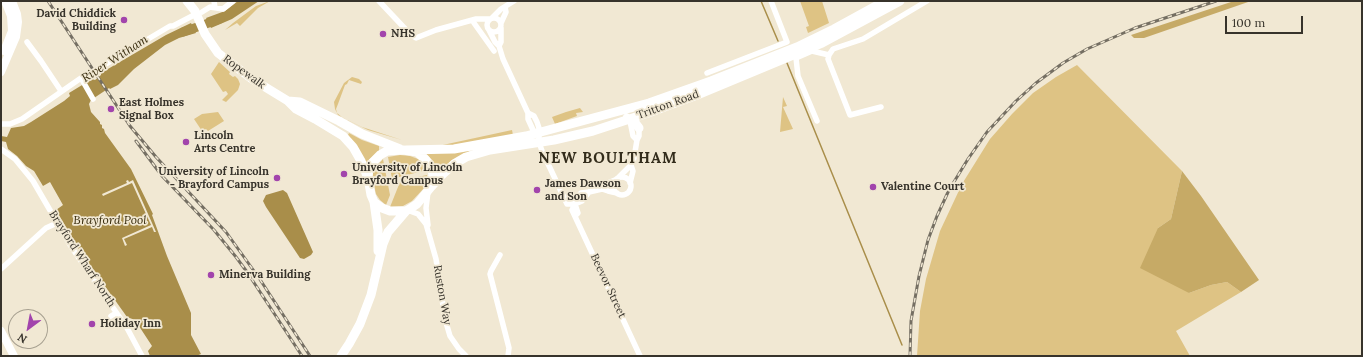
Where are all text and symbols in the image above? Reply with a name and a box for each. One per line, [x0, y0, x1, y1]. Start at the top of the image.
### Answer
place label: David Chiddick Building [36, 7, 116, 33]
scale bar [1227, 8, 1305, 34]
marker: David Chiddick Building [119, 15, 129, 25]
text: 100 m [1232, 15, 1265, 30]
place label: NHS [391, 27, 415, 41]
marker: NHS [378, 29, 388, 39]
water label: River Witham [79, 32, 151, 86]
street label: Ropewalk [220, 52, 268, 92]
street label: Tritton Road [635, 88, 701, 122]
place label: East Holmes Signal Box [119, 96, 184, 122]
marker: East Holmes Signal Box [106, 104, 116, 114]
place label: Lincoln Arts Centre [194, 129, 255, 155]
marker: Lincoln Arts Centre [181, 137, 191, 147]
district label: NEW BOULTHAM [538, 150, 678, 168]
place label: University of Lincoln Brayford Campus [352, 161, 463, 187]
place label: University of Lincoln - Brayford Campus [158, 165, 269, 191]
marker: University of Lincoln Brayford Campus [339, 169, 349, 179]
marker: University of Lincoln - Brayford Campus [272, 173, 282, 183]
place label: James Dawson and Son [545, 177, 621, 203]
place label: Valentine Court [881, 180, 964, 194]
marker: Valentine Court [868, 182, 878, 192]
marker: James Dawson and Son [532, 185, 542, 195]
street label: Brayford Wharf North [46, 208, 118, 310]
water label: Brayford Pool [73, 214, 147, 228]
street label: Beevor Street [587, 252, 629, 320]
street label: Ruston Way [430, 264, 454, 326]
place label: Minerva Building [219, 268, 310, 282]
marker: Minerva Building [206, 270, 216, 280]
north arrow [8, 309, 48, 349]
place label: Holiday Inn [100, 317, 161, 331]
marker: Holiday Inn [87, 319, 97, 329]
text: N [15, 330, 29, 347]

